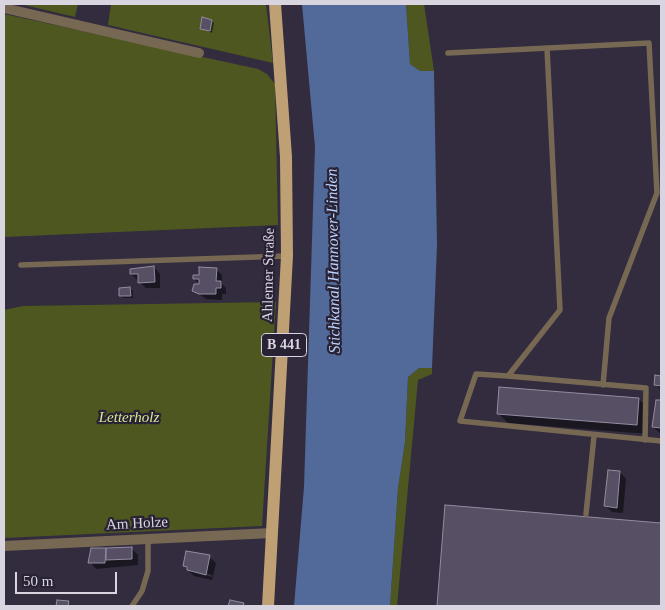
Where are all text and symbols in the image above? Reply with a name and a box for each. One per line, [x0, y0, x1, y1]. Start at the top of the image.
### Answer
water label: Stichkanal Hannover-Linden [323, 168, 345, 354]
street label: Ahlemer Straße [259, 228, 279, 322]
road number: B 441 [262, 334, 306, 356]
park label: Letterholz [99, 409, 159, 427]
street label: Am Holze [106, 513, 168, 535]
scale bar [18, 562, 120, 594]
text: 50 m [23, 573, 53, 589]

